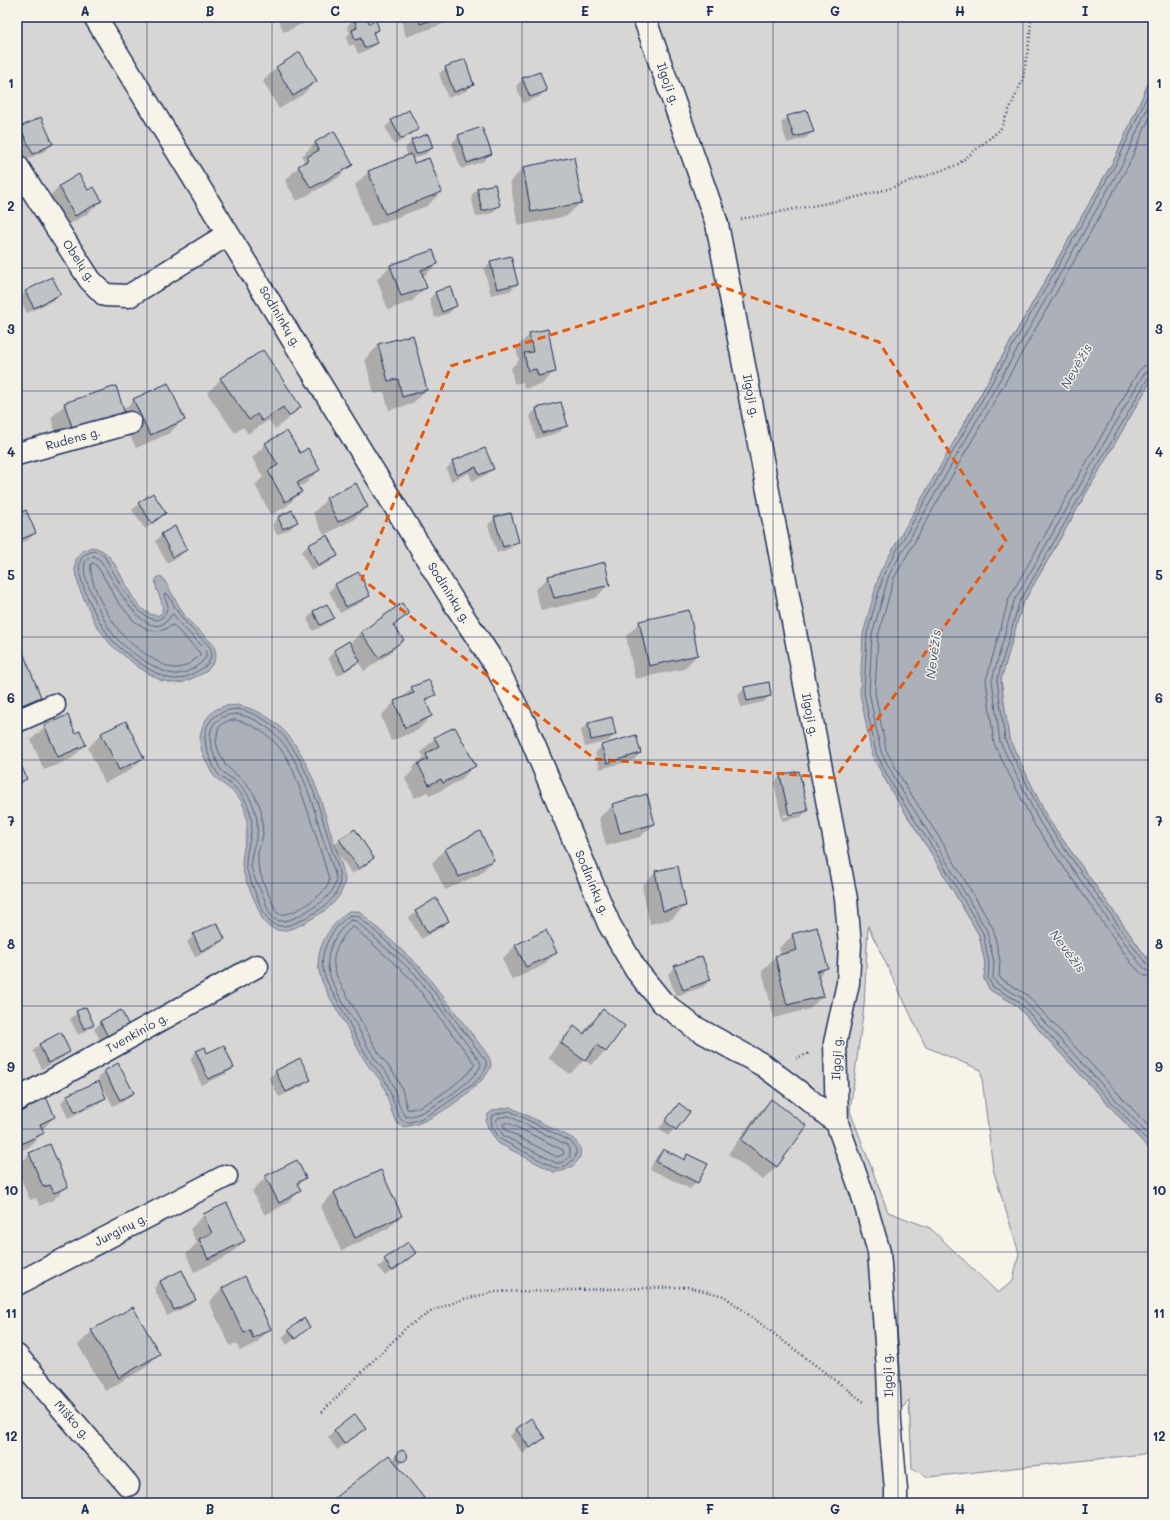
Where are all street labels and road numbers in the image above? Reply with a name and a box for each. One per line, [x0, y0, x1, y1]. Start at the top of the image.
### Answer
street label: Ilgoji g. [654, 60, 684, 107]
street label: Obelų g. [60, 236, 100, 285]
street label: Sodininkų g. [256, 283, 306, 350]
street label: Ilgoji g. [740, 372, 764, 419]
street label: Rudens g. [44, 423, 102, 453]
street label: Sodininkų g. [425, 559, 475, 626]
street label: Ilgoji g. [799, 691, 823, 738]
street label: Sodininkų g. [572, 848, 614, 918]
street label: Tvenkinio g. [102, 1008, 171, 1056]
street label: Ilgoji g. [827, 1035, 845, 1080]
street label: Jurginų g. [91, 1209, 150, 1249]
street label: Ilgoji g. [878, 1352, 896, 1398]
street label: Miško g. [51, 1396, 94, 1442]

